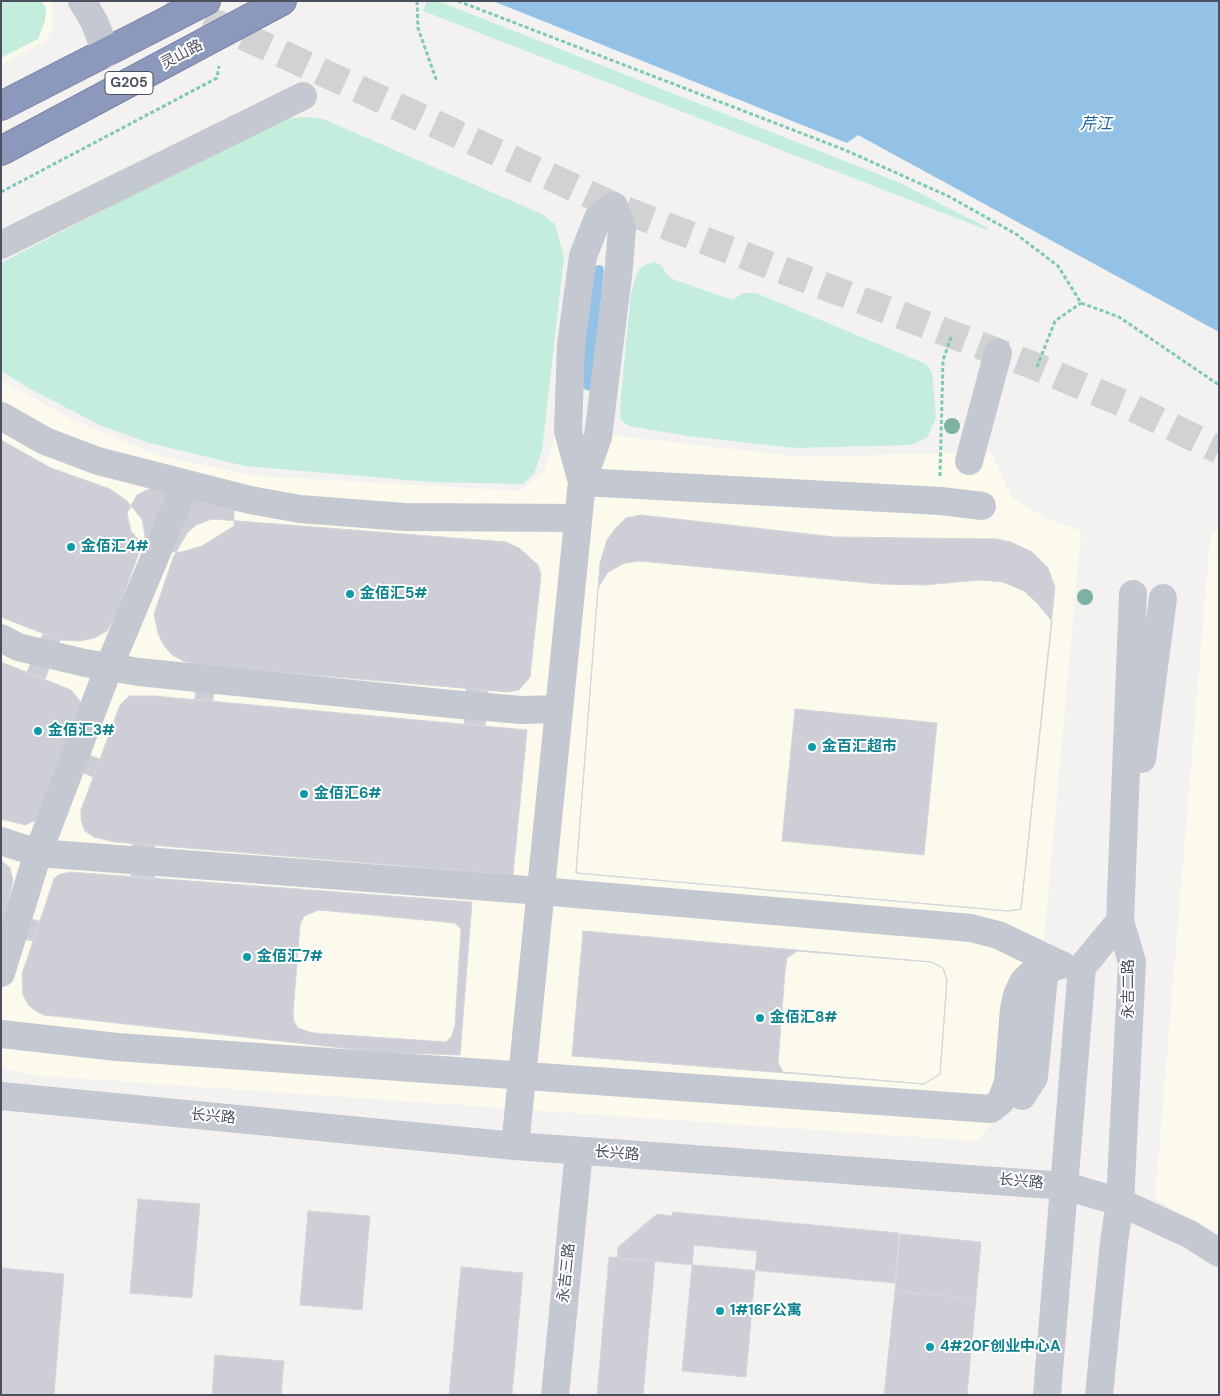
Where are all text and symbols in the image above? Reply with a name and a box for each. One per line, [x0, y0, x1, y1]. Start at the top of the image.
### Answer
street label: 灵山路 [158, 36, 206, 74]
road number: G205 [105, 72, 153, 95]
water label: 芹江 [1080, 115, 1112, 135]
place label: 金佰汇4# [81, 538, 149, 556]
marker: 金佰汇4# [65, 541, 77, 553]
place label: 金佰汇5# [360, 585, 427, 603]
marker: 金佰汇5# [344, 588, 356, 600]
place label: 金佰汇3# [48, 722, 115, 740]
marker: 金佰汇3# [32, 725, 44, 737]
place label: 金百汇超市 [822, 738, 897, 756]
marker: 金百汇超市 [806, 741, 818, 753]
place label: 金佰汇6# [314, 785, 381, 803]
marker: 金佰汇6# [298, 788, 310, 800]
place label: 金佰汇7# [257, 948, 323, 966]
marker: 金佰汇7# [241, 951, 253, 963]
street label: 永吉二路 [1120, 959, 1138, 1019]
place label: 金佰汇8# [770, 1009, 837, 1027]
marker: 金佰汇8# [754, 1012, 766, 1024]
street label: 长兴路 [190, 1106, 236, 1128]
street label: 长兴路 [594, 1143, 640, 1165]
street label: 长兴路 [998, 1171, 1044, 1193]
street label: 永吉三路 [555, 1242, 579, 1304]
place label: 1#16F公寓 [730, 1302, 802, 1320]
marker: 1#16F公寓 [714, 1305, 726, 1317]
place label: 4#20F创业中心A [940, 1338, 1061, 1356]
marker: 4#20F创业中心A [924, 1341, 936, 1353]

